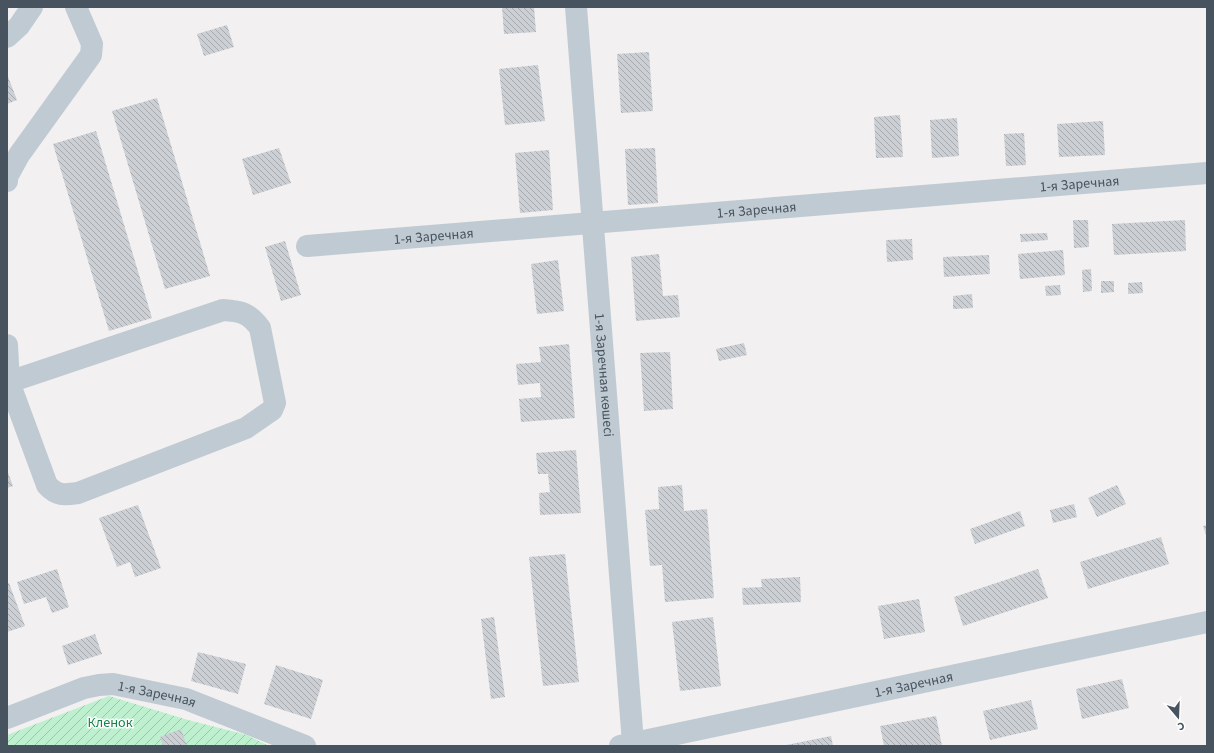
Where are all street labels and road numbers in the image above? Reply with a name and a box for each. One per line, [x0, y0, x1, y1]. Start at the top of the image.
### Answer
street label: 1-я Заречная [1039, 171, 1120, 198]
street label: 1-я Заречная [716, 197, 797, 224]
street label: 1-я Заречная [393, 224, 474, 250]
street label: 1-я Заречная көшесі [589, 312, 618, 438]
street label: 1-я Заречная [873, 667, 955, 703]
street label: 1-я Заречная [116, 676, 199, 713]

